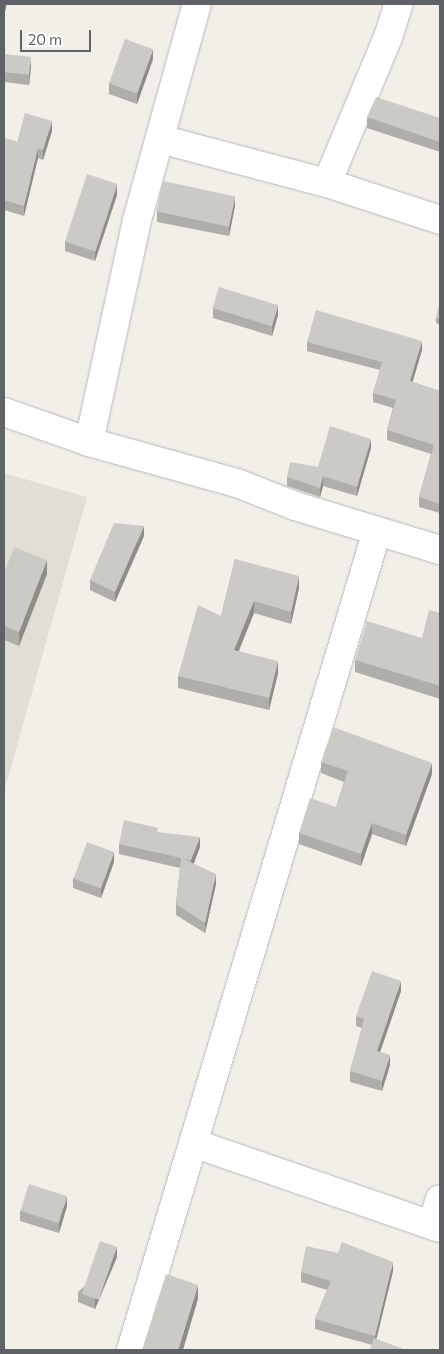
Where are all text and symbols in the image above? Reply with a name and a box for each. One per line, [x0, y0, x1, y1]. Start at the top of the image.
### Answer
scale bar [22, 20, 94, 52]
text: 20 m [28, 30, 62, 48]

